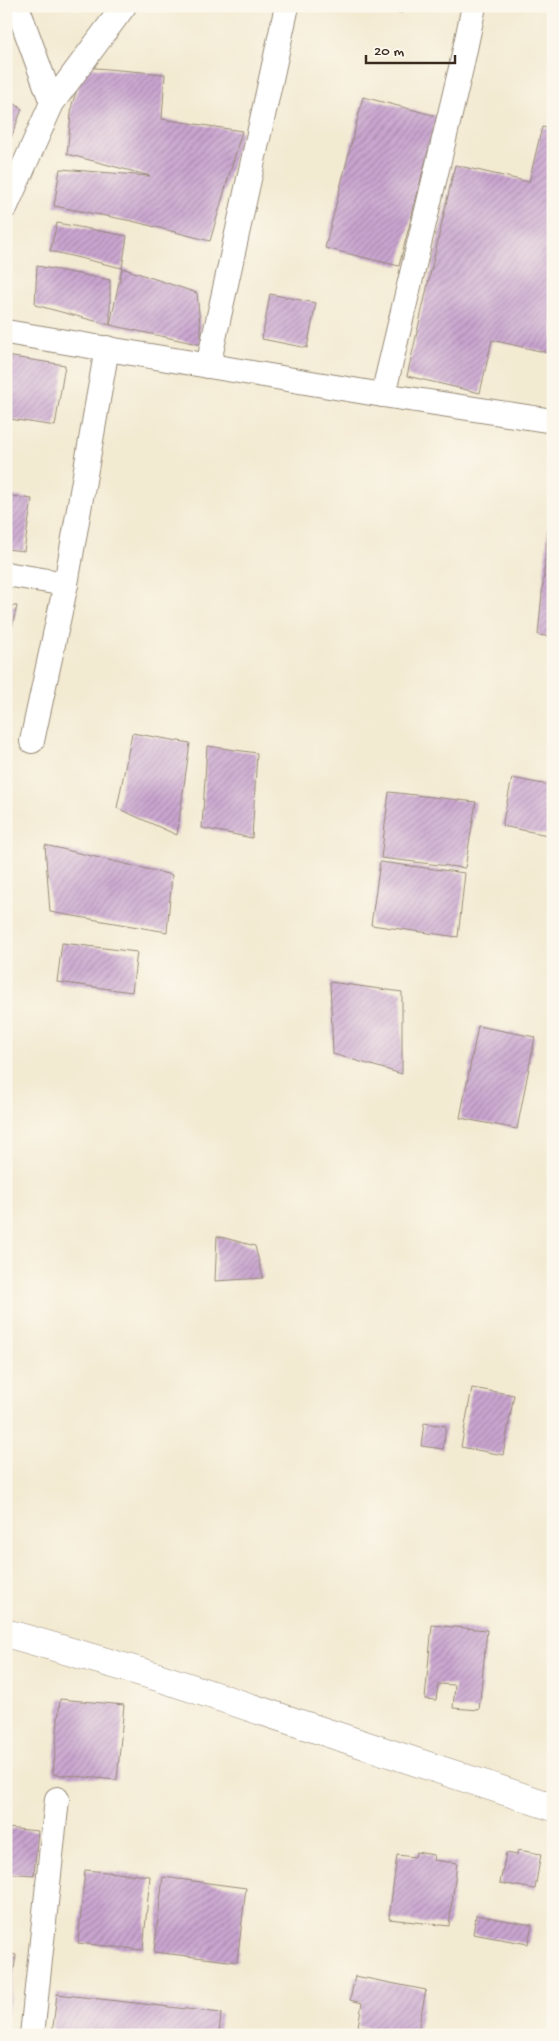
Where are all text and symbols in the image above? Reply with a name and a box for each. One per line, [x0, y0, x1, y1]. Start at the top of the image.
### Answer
scale bar [366, 32, 455, 64]
text: 20 m [374, 43, 404, 61]

